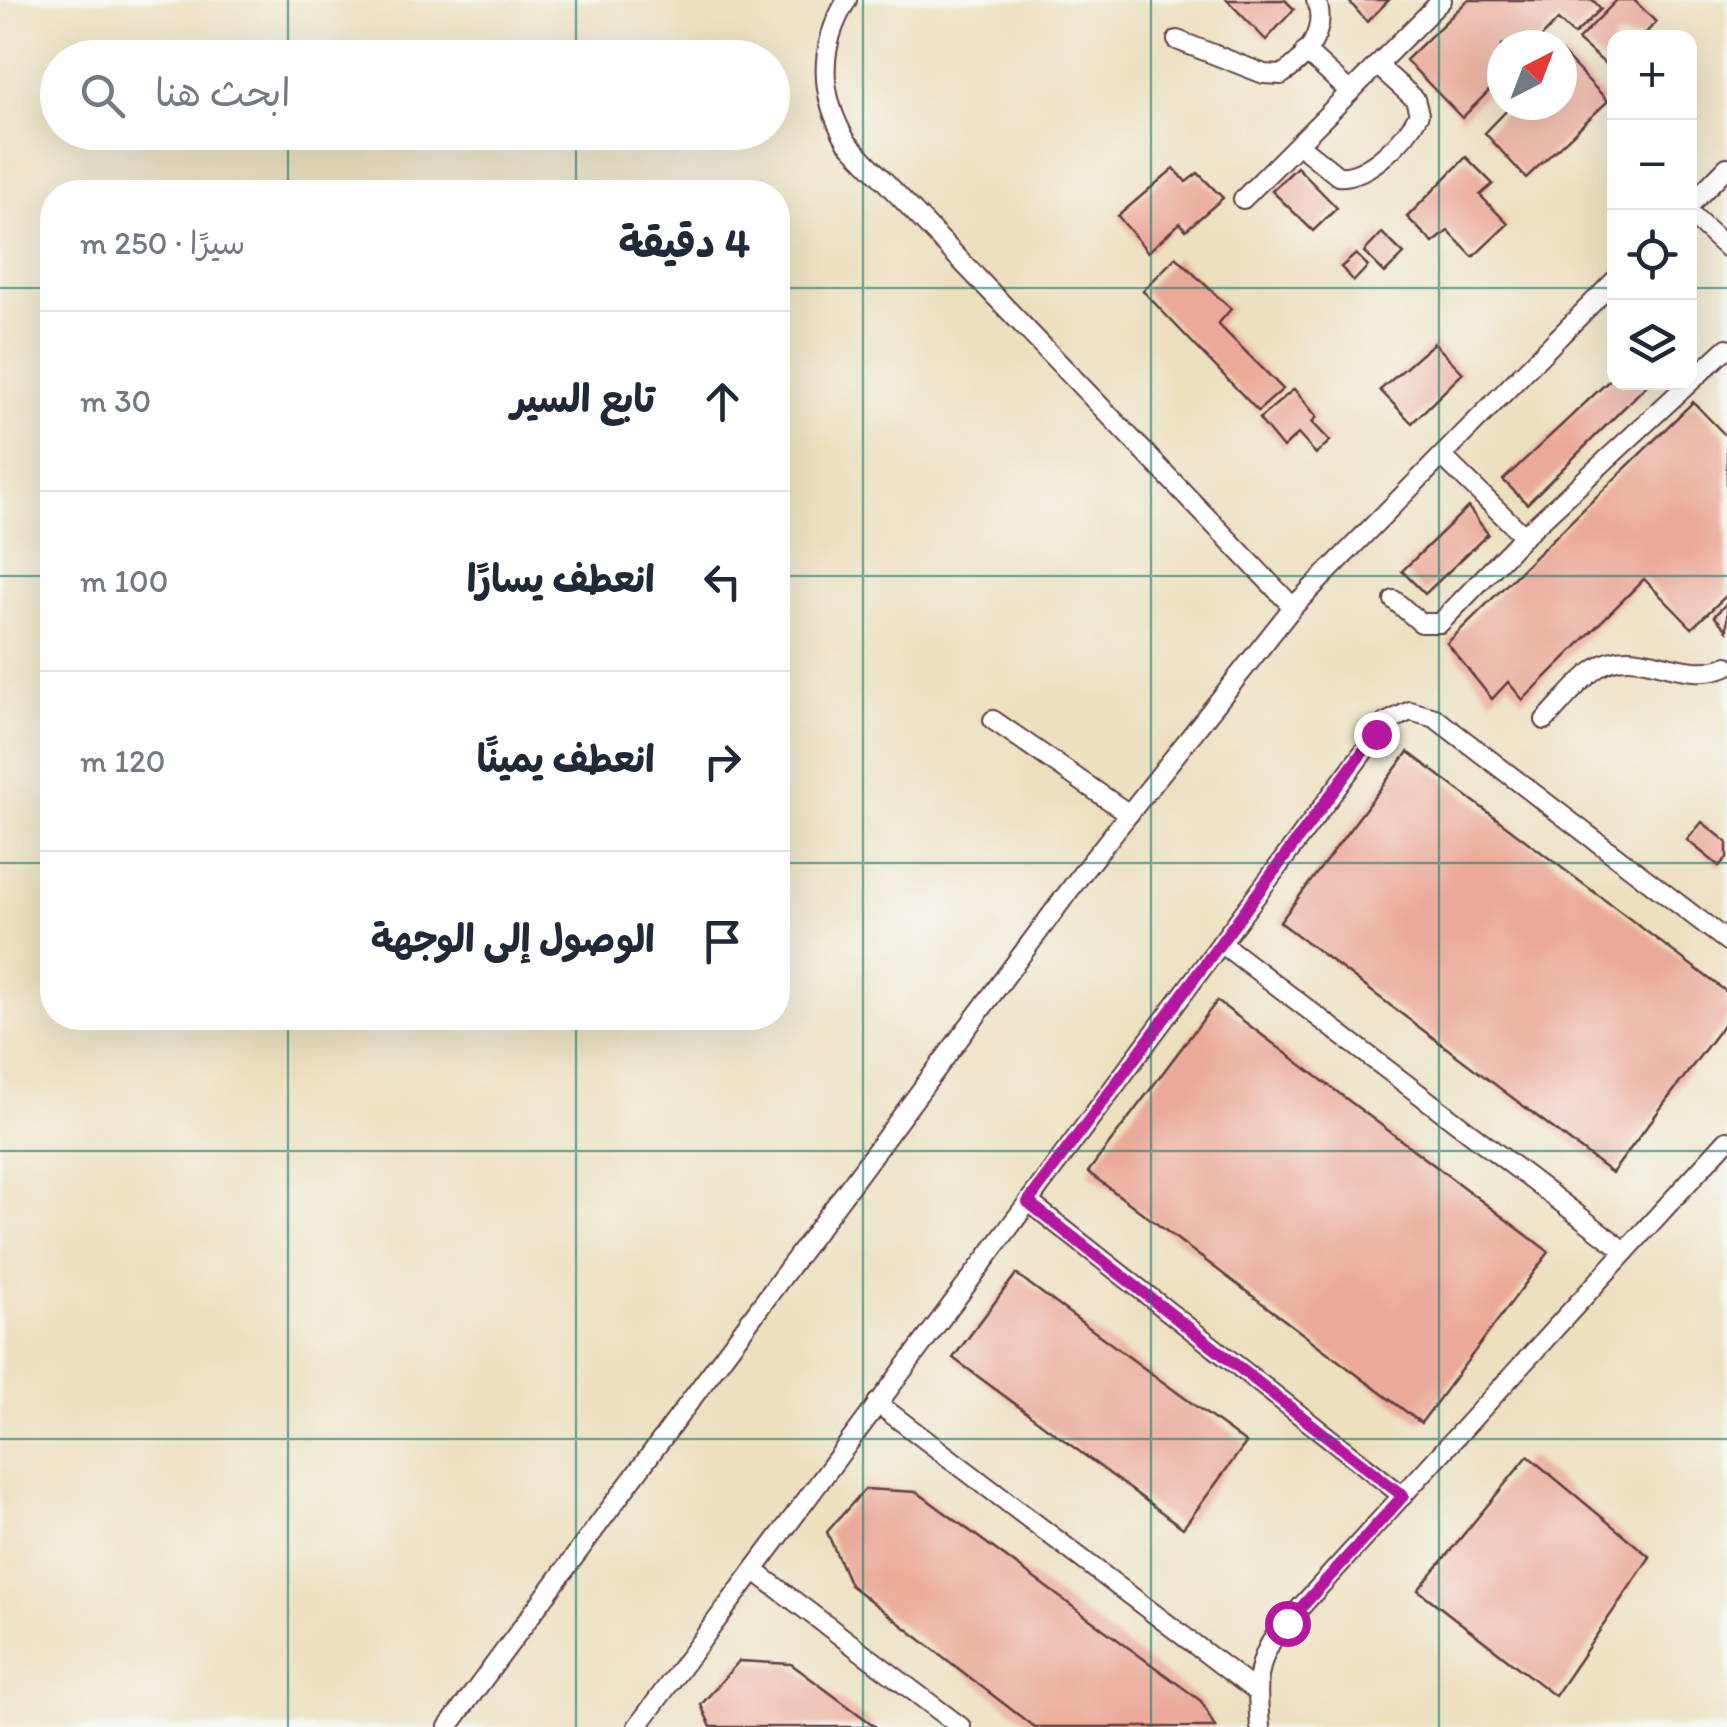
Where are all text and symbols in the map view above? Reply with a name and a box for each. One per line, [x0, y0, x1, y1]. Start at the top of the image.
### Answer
north arrow [1487, 30, 1577, 120]
map controls [1607, 30, 1697, 390]
button: + [1607, 30, 1697, 120]
search box [40, 40, 790, 150]
icon: search [75, 68, 130, 123]
text: ابحث هنا [155, 70, 291, 116]
button: − [1607, 120, 1697, 210]
button: locate [1607, 210, 1697, 300]
text: 4 دقيقة [618, 217, 750, 268]
text: سيرًا · 250 m [80, 224, 245, 262]
button: layers [1607, 300, 1697, 390]
icon: ahead [695, 374, 750, 429]
text: تابع السير [511, 376, 655, 422]
text: 30 m [80, 382, 151, 420]
icon: left [695, 554, 750, 609]
text: انعطف يسارًا [467, 556, 655, 602]
text: 100 m [80, 562, 168, 600]
route end [1354, 712, 1400, 758]
icon: right [695, 734, 750, 789]
text: انعطف يمينًا [477, 736, 655, 782]
text: 120 m [80, 742, 166, 780]
icon: arrive [695, 914, 750, 969]
text: الوصول إلى الوجهة [371, 916, 655, 962]
route start [1265, 1601, 1311, 1647]

